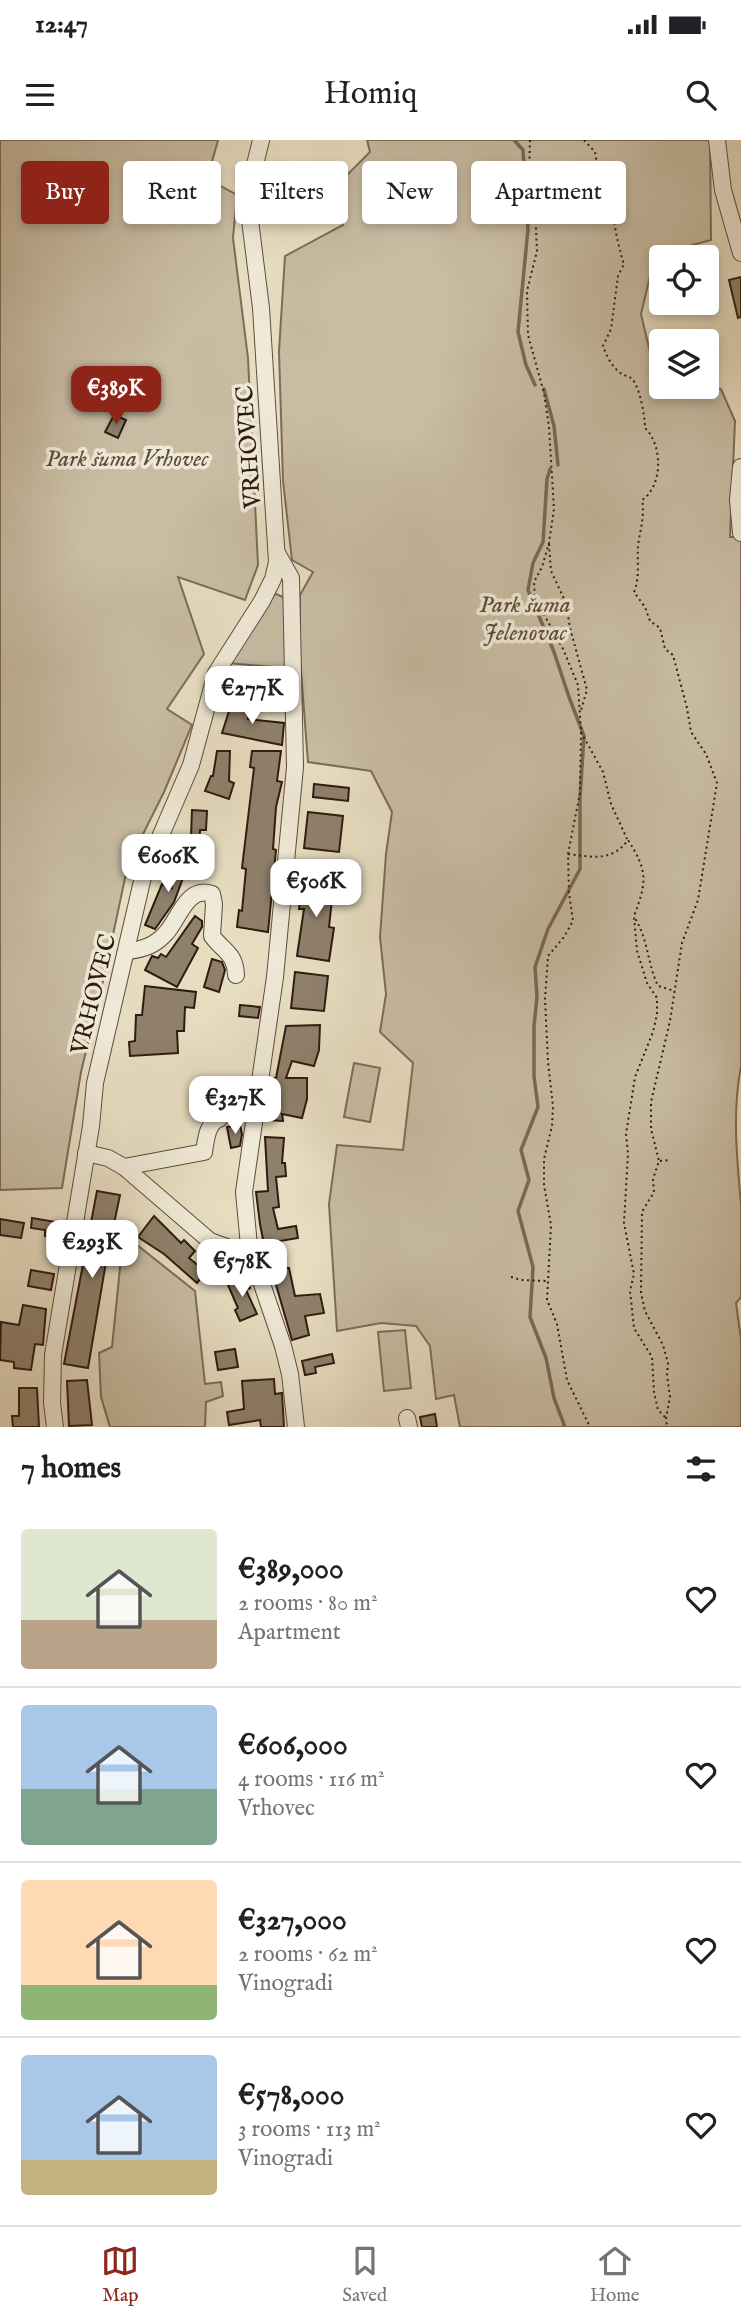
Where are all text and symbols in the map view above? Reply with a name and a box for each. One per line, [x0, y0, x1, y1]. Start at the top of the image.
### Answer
text: 12:47 [35, 8, 88, 41]
text: Homiq [324, 74, 417, 115]
icon: menu [21, 76, 59, 114]
icon: search [682, 76, 720, 114]
chip: Buy [21, 161, 109, 224]
chip: Rent [123, 161, 221, 224]
chip: Filters [235, 161, 348, 224]
chip: New [362, 161, 457, 224]
chip: Apartment [471, 161, 626, 224]
map controls [649, 245, 719, 399]
button: locate [649, 245, 719, 315]
button: layers [649, 329, 719, 399]
pin: €389K [67, 366, 165, 426]
text: €389K [87, 374, 145, 403]
street label: VRHOVEC [230, 384, 269, 510]
park label: Park šuma Vrhovec [45, 444, 209, 475]
park label: Park šuma Jelenovac [479, 590, 571, 649]
pin: €277K [203, 666, 301, 726]
text: €277K [221, 674, 283, 703]
pin: €606K [119, 834, 217, 894]
text: €606K [138, 842, 198, 871]
pin: €506K [267, 860, 365, 919]
text: €506K [286, 867, 346, 896]
street label: VRHOVEC [64, 931, 124, 1059]
pin: €327K [186, 1076, 284, 1136]
text: €327K [205, 1084, 265, 1113]
pin: €293K [43, 1220, 141, 1280]
text: €293K [62, 1228, 122, 1257]
pin: €578K [193, 1240, 291, 1299]
text: €578K [213, 1247, 271, 1276]
text: 7 homes [21, 1450, 121, 1488]
icon: filters [682, 1450, 720, 1488]
text: €389,000 [238, 1551, 344, 1589]
icon: home [77, 1557, 161, 1641]
icon: heart [682, 1580, 720, 1618]
text: 2 rooms · 80 m² [238, 1589, 378, 1618]
text: Apartment [238, 1618, 341, 1647]
text: €606,000 [238, 1727, 348, 1765]
icon: home [77, 1733, 161, 1817]
icon: heart [682, 1756, 720, 1794]
text: 4 rooms · 116 m² [238, 1765, 385, 1794]
text: Vrhovec [238, 1794, 315, 1823]
text: €327,000 [238, 1902, 347, 1940]
icon: home [77, 1908, 161, 1992]
icon: heart [682, 1931, 720, 1969]
text: 2 rooms · 62 m² [238, 1940, 378, 1969]
text: Vinogradi [238, 1969, 333, 1998]
text: €578,000 [238, 2077, 344, 2115]
icon: home [77, 2083, 161, 2167]
icon: heart [682, 2106, 720, 2144]
text: 3 rooms · 113 m² [238, 2115, 381, 2144]
text: Vinogradi [238, 2144, 333, 2173]
tab: Map [101, 2242, 139, 2308]
tab: Saved [342, 2242, 387, 2308]
tab: Home [590, 2242, 640, 2308]

